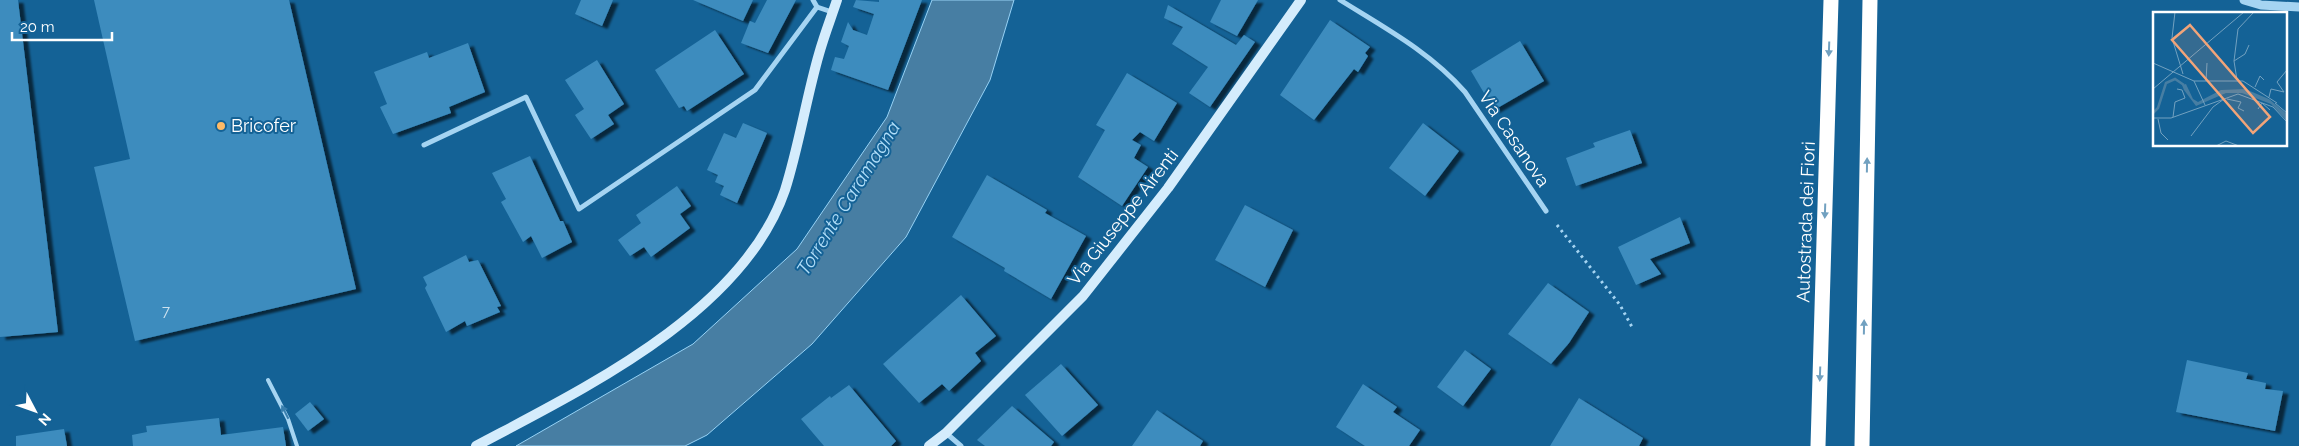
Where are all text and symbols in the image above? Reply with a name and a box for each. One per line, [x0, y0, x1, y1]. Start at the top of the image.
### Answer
scale bar [12, 10, 112, 42]
inset map [2153, 12, 2286, 146]
text: 20 m [20, 18, 55, 36]
one-way arrow [1825, 41, 1833, 57]
street label: Via Casanova [1475, 87, 1554, 191]
place label: Bricofer [231, 115, 297, 136]
water label: Torrente Caramagna [792, 117, 904, 279]
marker: Bricofer [215, 120, 227, 132]
street label: Autostrada dei Fiori [1792, 141, 1819, 303]
street label: Via Giuseppe Airenti [1063, 144, 1182, 289]
one-way arrow [1863, 157, 1871, 173]
one-way arrow [1821, 203, 1829, 219]
house number: 7 [162, 302, 170, 320]
one-way arrow [1860, 319, 1868, 335]
one-way arrow [1816, 366, 1824, 382]
north arrow [10, 386, 60, 436]
one-way arrow [280, 405, 289, 419]
text: N [35, 410, 54, 429]

